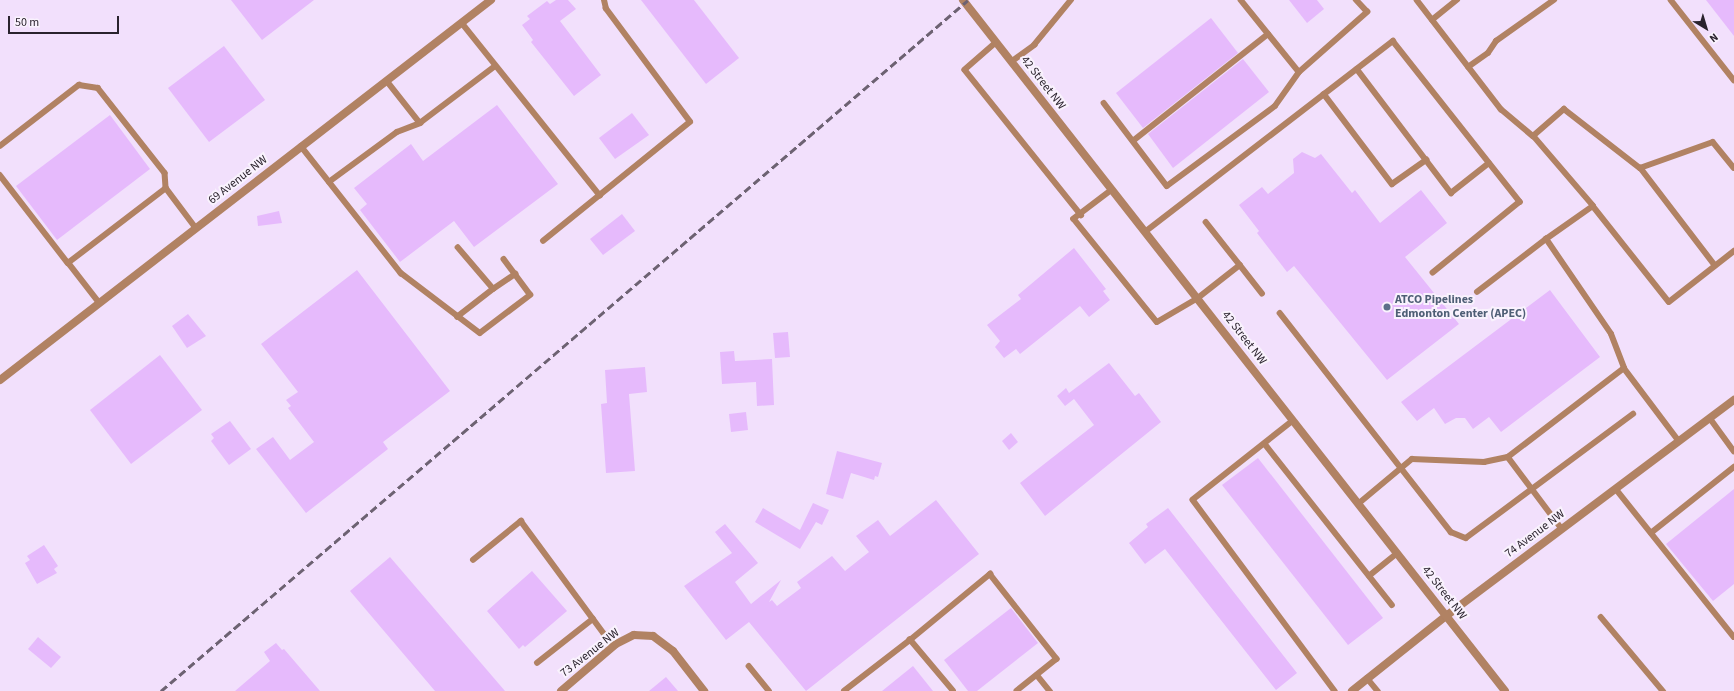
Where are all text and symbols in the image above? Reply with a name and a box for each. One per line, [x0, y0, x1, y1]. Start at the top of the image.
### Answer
scale bar [10, 8, 121, 34]
north arrow [1686, 8, 1726, 48]
text: 50 m [15, 14, 39, 31]
text: N [1706, 30, 1721, 46]
street label: 42 Street NW [1018, 53, 1068, 113]
street label: 69 Avenue NW [206, 152, 270, 208]
place label: ATCO Pipelines Edmonton Center (APEC) [1395, 293, 1526, 321]
marker: ATCO Pipelines Edmonton Center (APEC) [1382, 302, 1392, 312]
street label: 42 Street NW [1219, 308, 1269, 368]
street label: 74 Avenue NW [1502, 507, 1568, 561]
street label: 42 Street NW [1419, 563, 1469, 623]
street label: 73 Avenue NW [558, 625, 622, 681]

